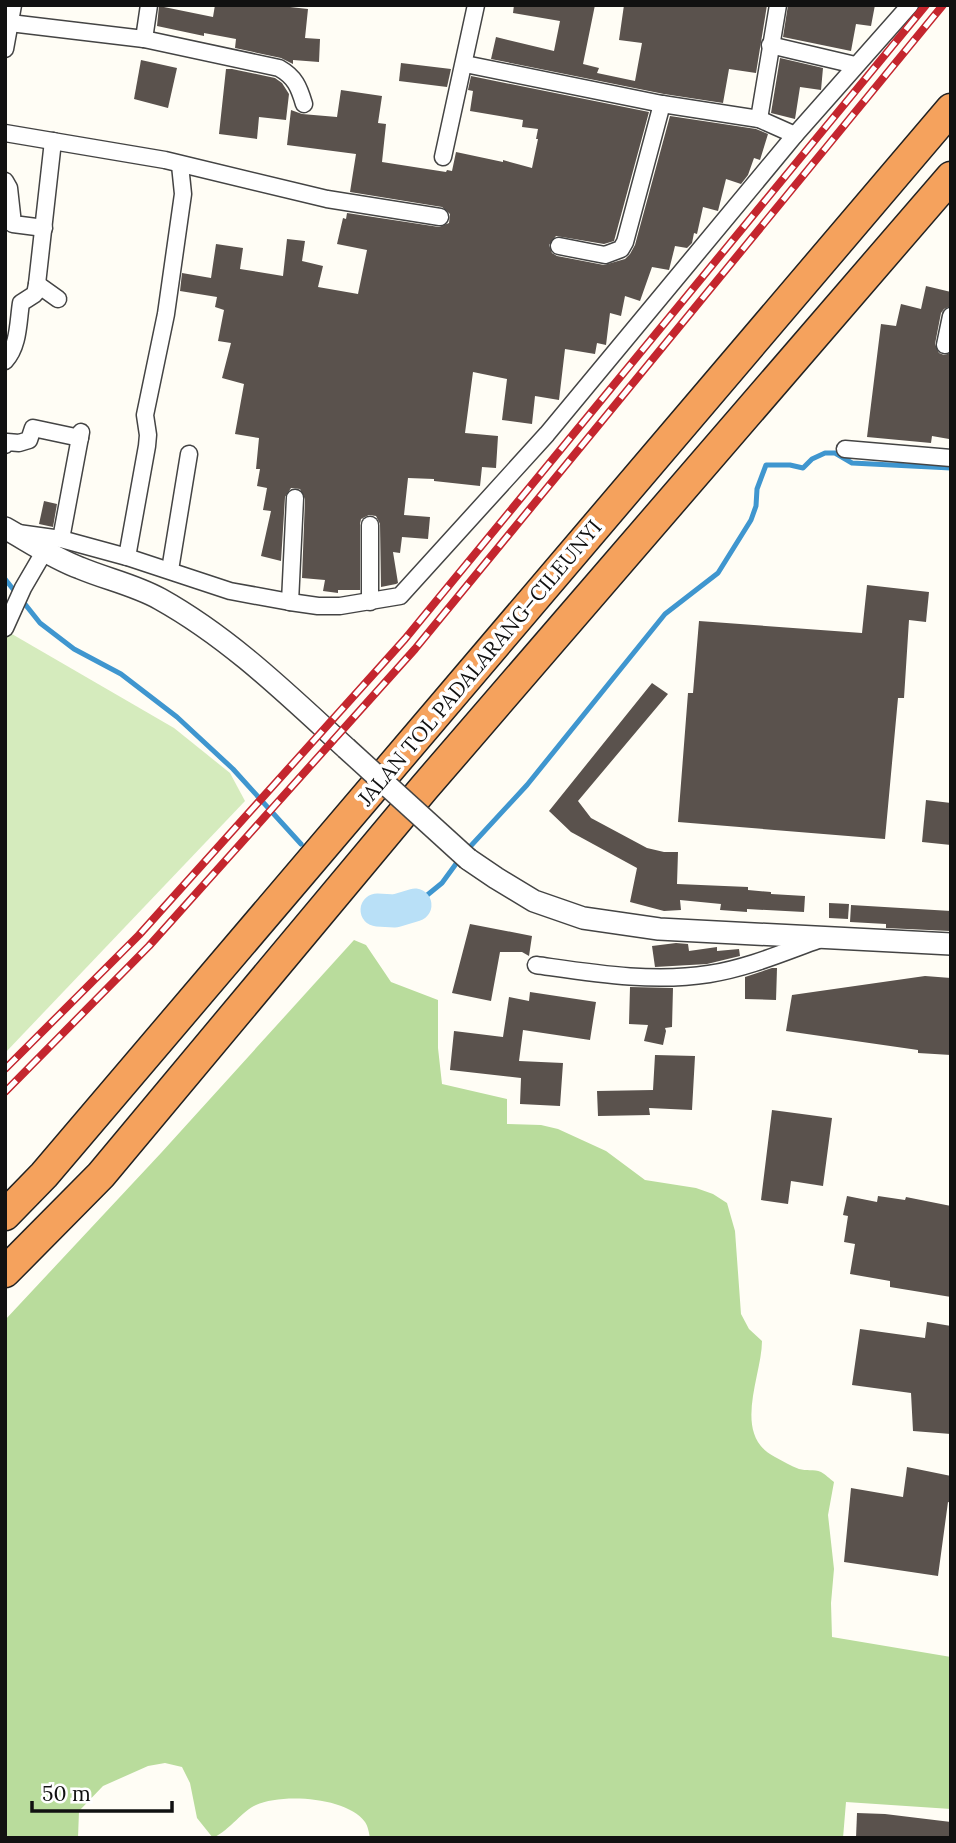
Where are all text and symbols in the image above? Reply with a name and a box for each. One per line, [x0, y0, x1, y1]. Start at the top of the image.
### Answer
street label: JALAN TOL PADALARANG–CILEUNYI [351, 514, 607, 812]
scale bar [32, 1770, 172, 1814]
text: 50 m [42, 1780, 91, 1807]

